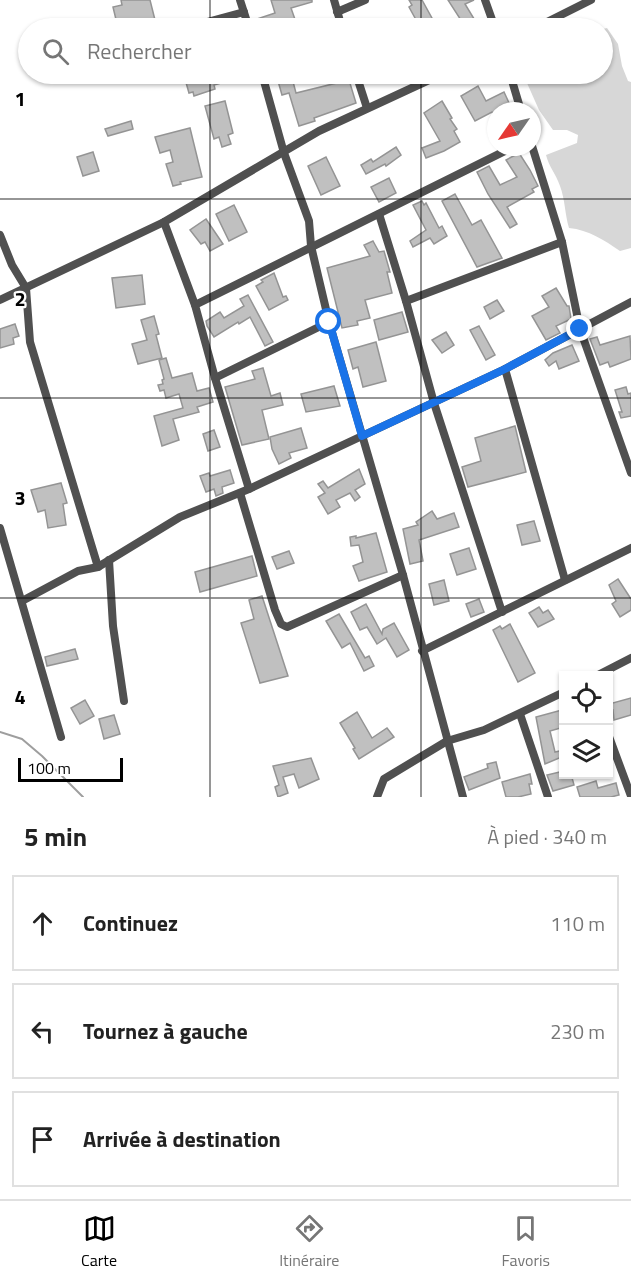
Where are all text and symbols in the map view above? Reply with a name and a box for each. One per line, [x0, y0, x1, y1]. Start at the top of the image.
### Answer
search box [18, 18, 613, 84]
text: Rechercher [87, 34, 192, 68]
icon: search [39, 35, 72, 68]
text: 1 [14, 83, 26, 114]
north arrow [487, 102, 541, 156]
text: 2 [14, 283, 26, 314]
route start [315, 308, 341, 334]
route end [566, 315, 592, 341]
text: 3 [14, 482, 26, 513]
map controls [559, 671, 613, 779]
button: locate [559, 671, 613, 725]
text: 4 [14, 681, 26, 712]
button: layers [559, 725, 613, 779]
scale bar [18, 755, 123, 782]
text: 100 m [27, 756, 71, 780]
text: 5 min [24, 817, 87, 856]
text: À pied · 340 m [487, 821, 607, 852]
text: Continuez [83, 906, 178, 940]
icon: ahead [26, 907, 59, 940]
text: 110 m [550, 908, 605, 939]
text: Tournez à gauche [83, 1014, 248, 1048]
icon: left [26, 1015, 59, 1048]
text: 230 m [550, 1016, 605, 1047]
text: Arrivée à destination [83, 1122, 281, 1156]
icon: arrive [26, 1123, 59, 1156]
tab: Carte [81, 1212, 117, 1272]
tab: Itinéraire [279, 1212, 339, 1272]
tab: Favoris [502, 1212, 550, 1272]

